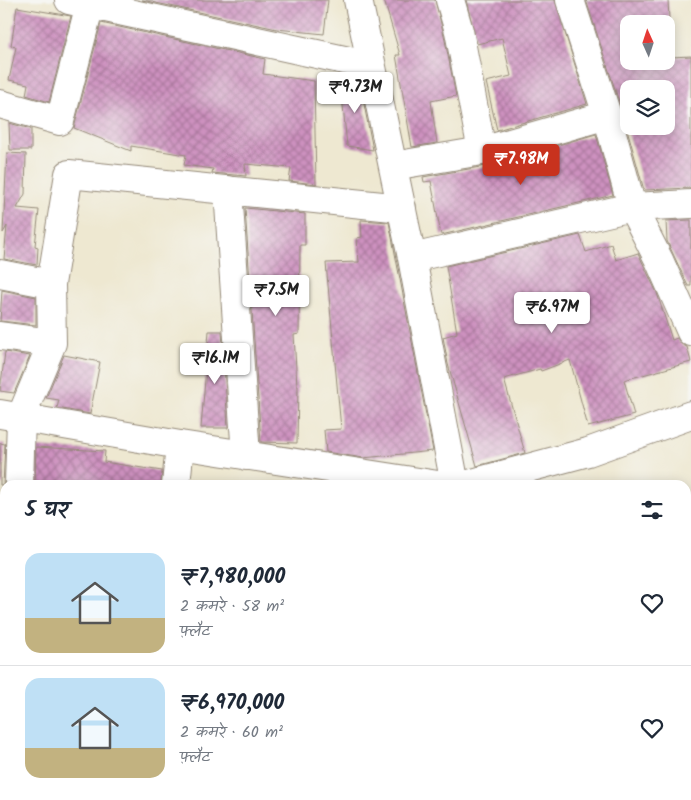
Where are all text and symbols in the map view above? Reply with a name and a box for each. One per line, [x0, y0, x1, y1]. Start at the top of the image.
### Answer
north arrow [620, 15, 675, 70]
map controls [620, 15, 675, 135]
pin: ₹9.73M [314, 72, 396, 114]
text: ₹9.73M [328, 75, 382, 100]
button: layers [620, 80, 675, 135]
pin: ₹7.98M [480, 144, 562, 186]
text: ₹7.98M [494, 147, 548, 172]
pin: ₹7.5M [241, 274, 311, 317]
text: ₹7.5M [253, 278, 299, 303]
pin: ₹6.97M [511, 292, 593, 334]
text: ₹6.97M [525, 295, 579, 320]
pin: ₹16.1M [174, 342, 256, 385]
text: ₹16.1M [191, 346, 239, 371]
text: 5 घर [25, 494, 68, 527]
icon: filters [638, 496, 666, 524]
text: ₹7,980,000 [180, 561, 285, 594]
icon: home [65, 573, 125, 633]
icon: heart [638, 589, 666, 617]
text: 2 कमरे · 58 m² [180, 594, 284, 619]
text: फ़्लैट [180, 619, 211, 644]
text: ₹6,970,000 [180, 687, 284, 720]
icon: home [65, 698, 125, 758]
icon: heart [638, 714, 666, 742]
text: 2 कमरे · 60 m² [180, 720, 283, 745]
text: फ़्लैट [180, 745, 211, 770]

